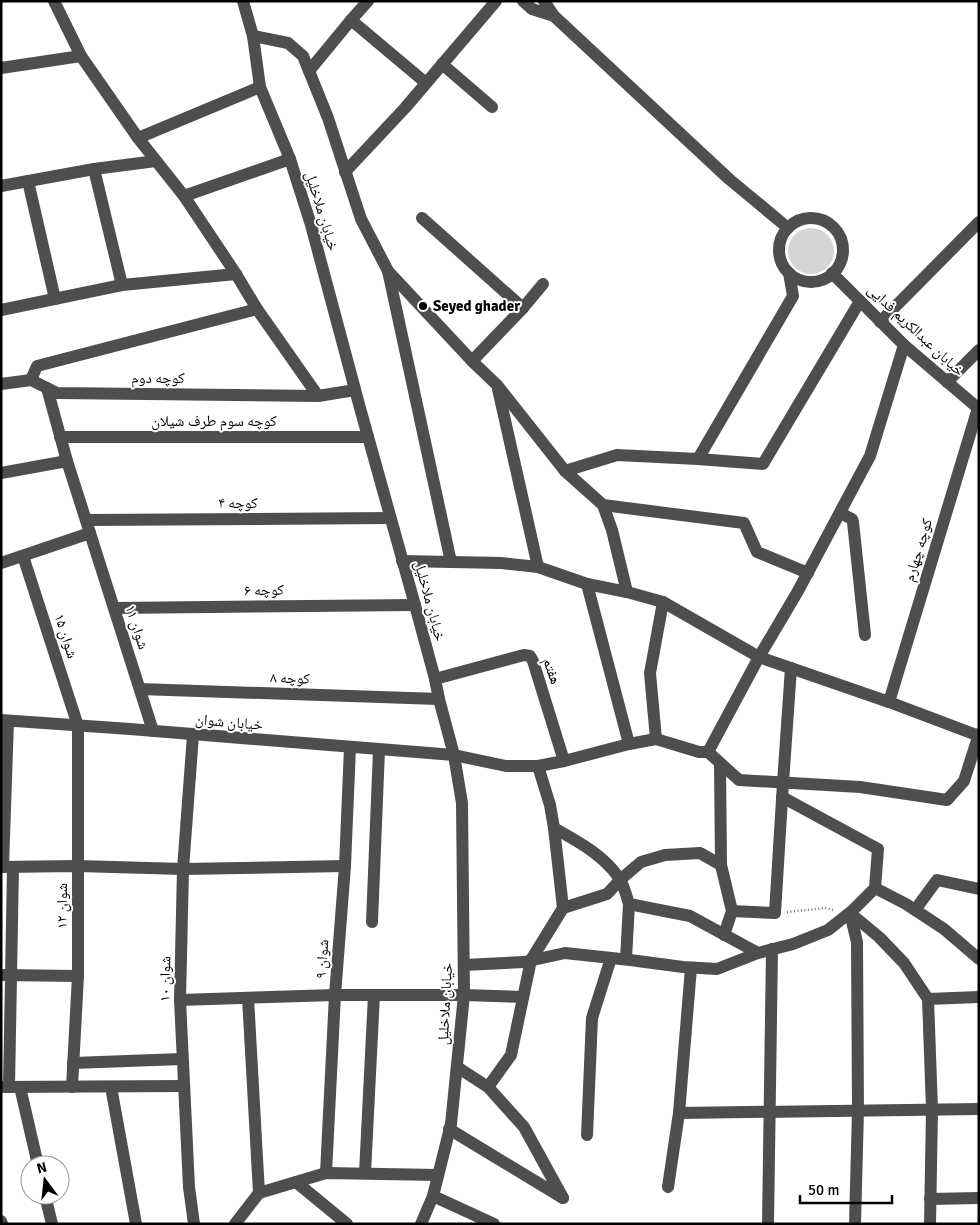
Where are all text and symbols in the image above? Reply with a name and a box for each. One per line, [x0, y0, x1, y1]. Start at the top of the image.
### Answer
street label: خیابان ملاخلیل [300, 169, 343, 254]
street label: خیابان عبدالکریم فدایی [863, 280, 969, 381]
place label: Seyed ghader [433, 297, 520, 315]
marker: Seyed ghader [417, 300, 429, 312]
street label: کوچه دوم [131, 369, 185, 388]
street label: کوچه سوم طرف شیلان [151, 412, 277, 431]
street label: کوچه ۴ [218, 494, 258, 512]
street label: کوچه چهارم [900, 516, 937, 584]
street label: خیابان ملاخلیل [410, 559, 449, 644]
street label: کوچه ۶ [244, 581, 284, 599]
street label: شوان ۱۱ [120, 602, 153, 652]
street label: شوان ۱۵ [49, 611, 82, 661]
street label: هفتم [538, 655, 565, 687]
street label: کوچه ۸ [270, 668, 310, 688]
street label: خیابان شوان [194, 710, 264, 735]
street label: شوان ۱۲ [53, 883, 72, 929]
street label: شوان ۹ [312, 939, 333, 979]
street label: شوان ۱۰ [156, 956, 175, 1002]
street label: خیابان ملاخلیل [434, 962, 457, 1046]
north arrow [20, 1155, 70, 1205]
text: N [35, 1158, 49, 1177]
scale bar [800, 1172, 892, 1204]
text: 50 m [808, 1181, 839, 1199]

